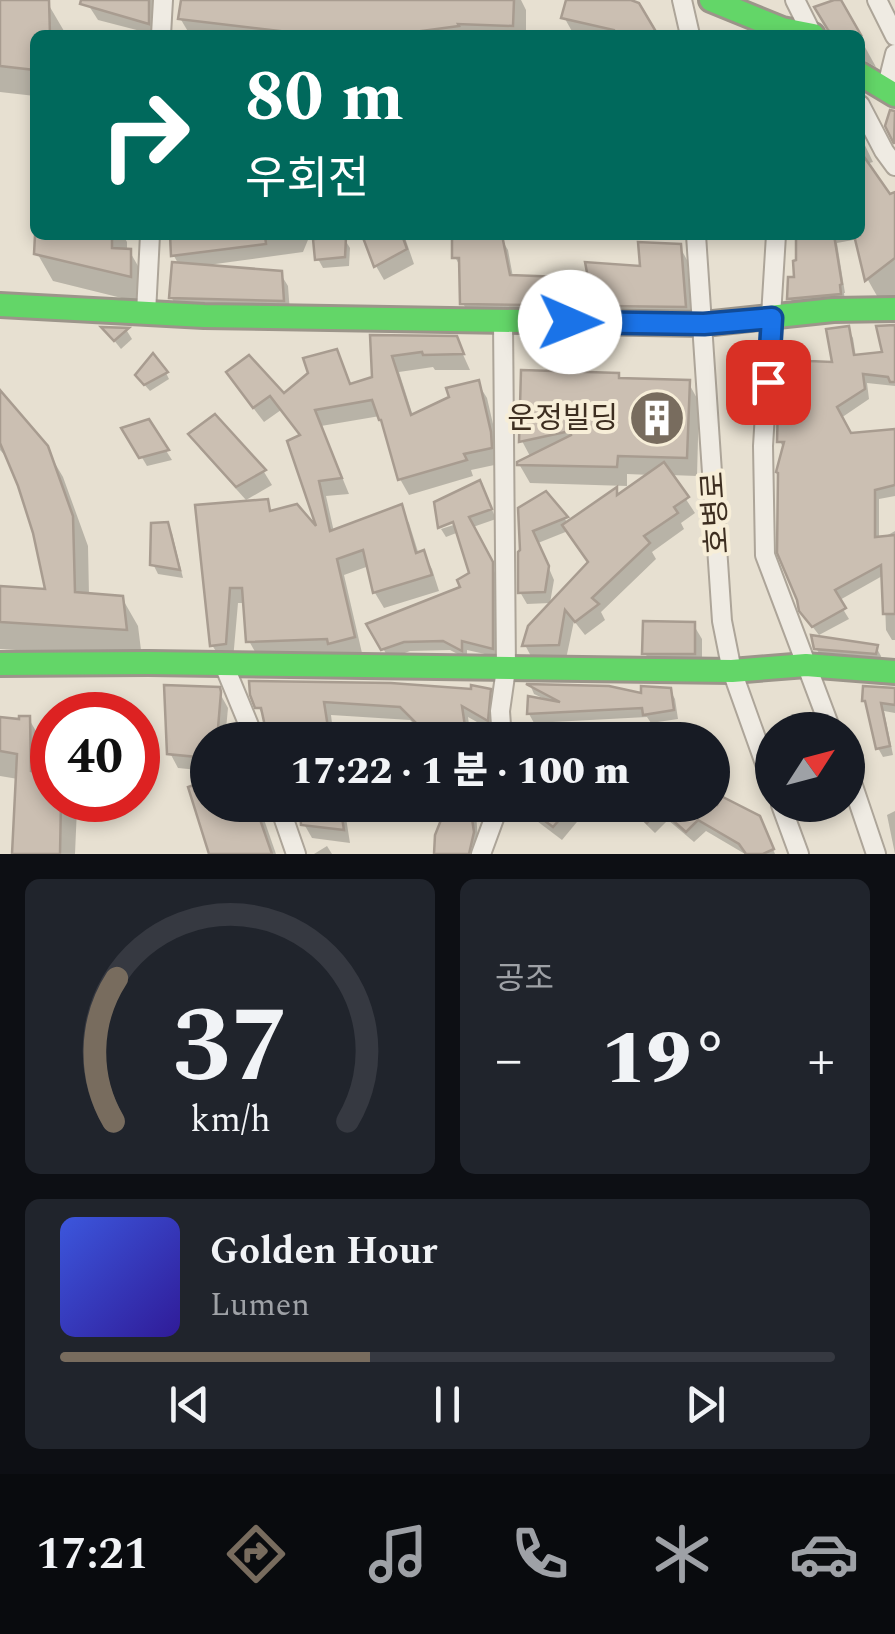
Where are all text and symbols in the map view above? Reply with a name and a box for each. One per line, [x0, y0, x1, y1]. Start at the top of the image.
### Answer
text: 80 m [245, 45, 404, 151]
icon: right [80, 70, 210, 200]
text: 우회전 [245, 145, 369, 214]
position arrow [518, 270, 622, 374]
pin [726, 340, 811, 425]
icon: arrive [741, 355, 796, 410]
building icon: 운정빌딩 [627, 388, 687, 448]
place label: 운정빌딩 [508, 396, 618, 442]
street label: 호병로 [690, 470, 742, 556]
speed limit sign: 40 [30, 692, 160, 822]
north arrow [755, 712, 865, 822]
map controls [755, 712, 865, 822]
text: 17:22 · 1 분 · 100 m [290, 743, 630, 801]
text: 공조 [495, 955, 554, 1004]
text: 37 [172, 969, 288, 1127]
text: 19° [601, 1003, 729, 1117]
text: − [495, 1019, 523, 1102]
text: + [807, 1019, 835, 1102]
text: km/h [190, 1093, 270, 1148]
text: Golden Hour [210, 1223, 437, 1281]
text: Lumen [210, 1281, 310, 1330]
icon: previous [162, 1377, 217, 1432]
icon: pause [420, 1377, 475, 1432]
icon: next [678, 1377, 733, 1432]
icon: directions [221, 1519, 291, 1589]
icon: music [363, 1519, 433, 1589]
icon: phone [505, 1519, 575, 1589]
icon: climate [647, 1519, 717, 1589]
icon: car [789, 1519, 859, 1589]
text: 17:21 [36, 1520, 149, 1589]

